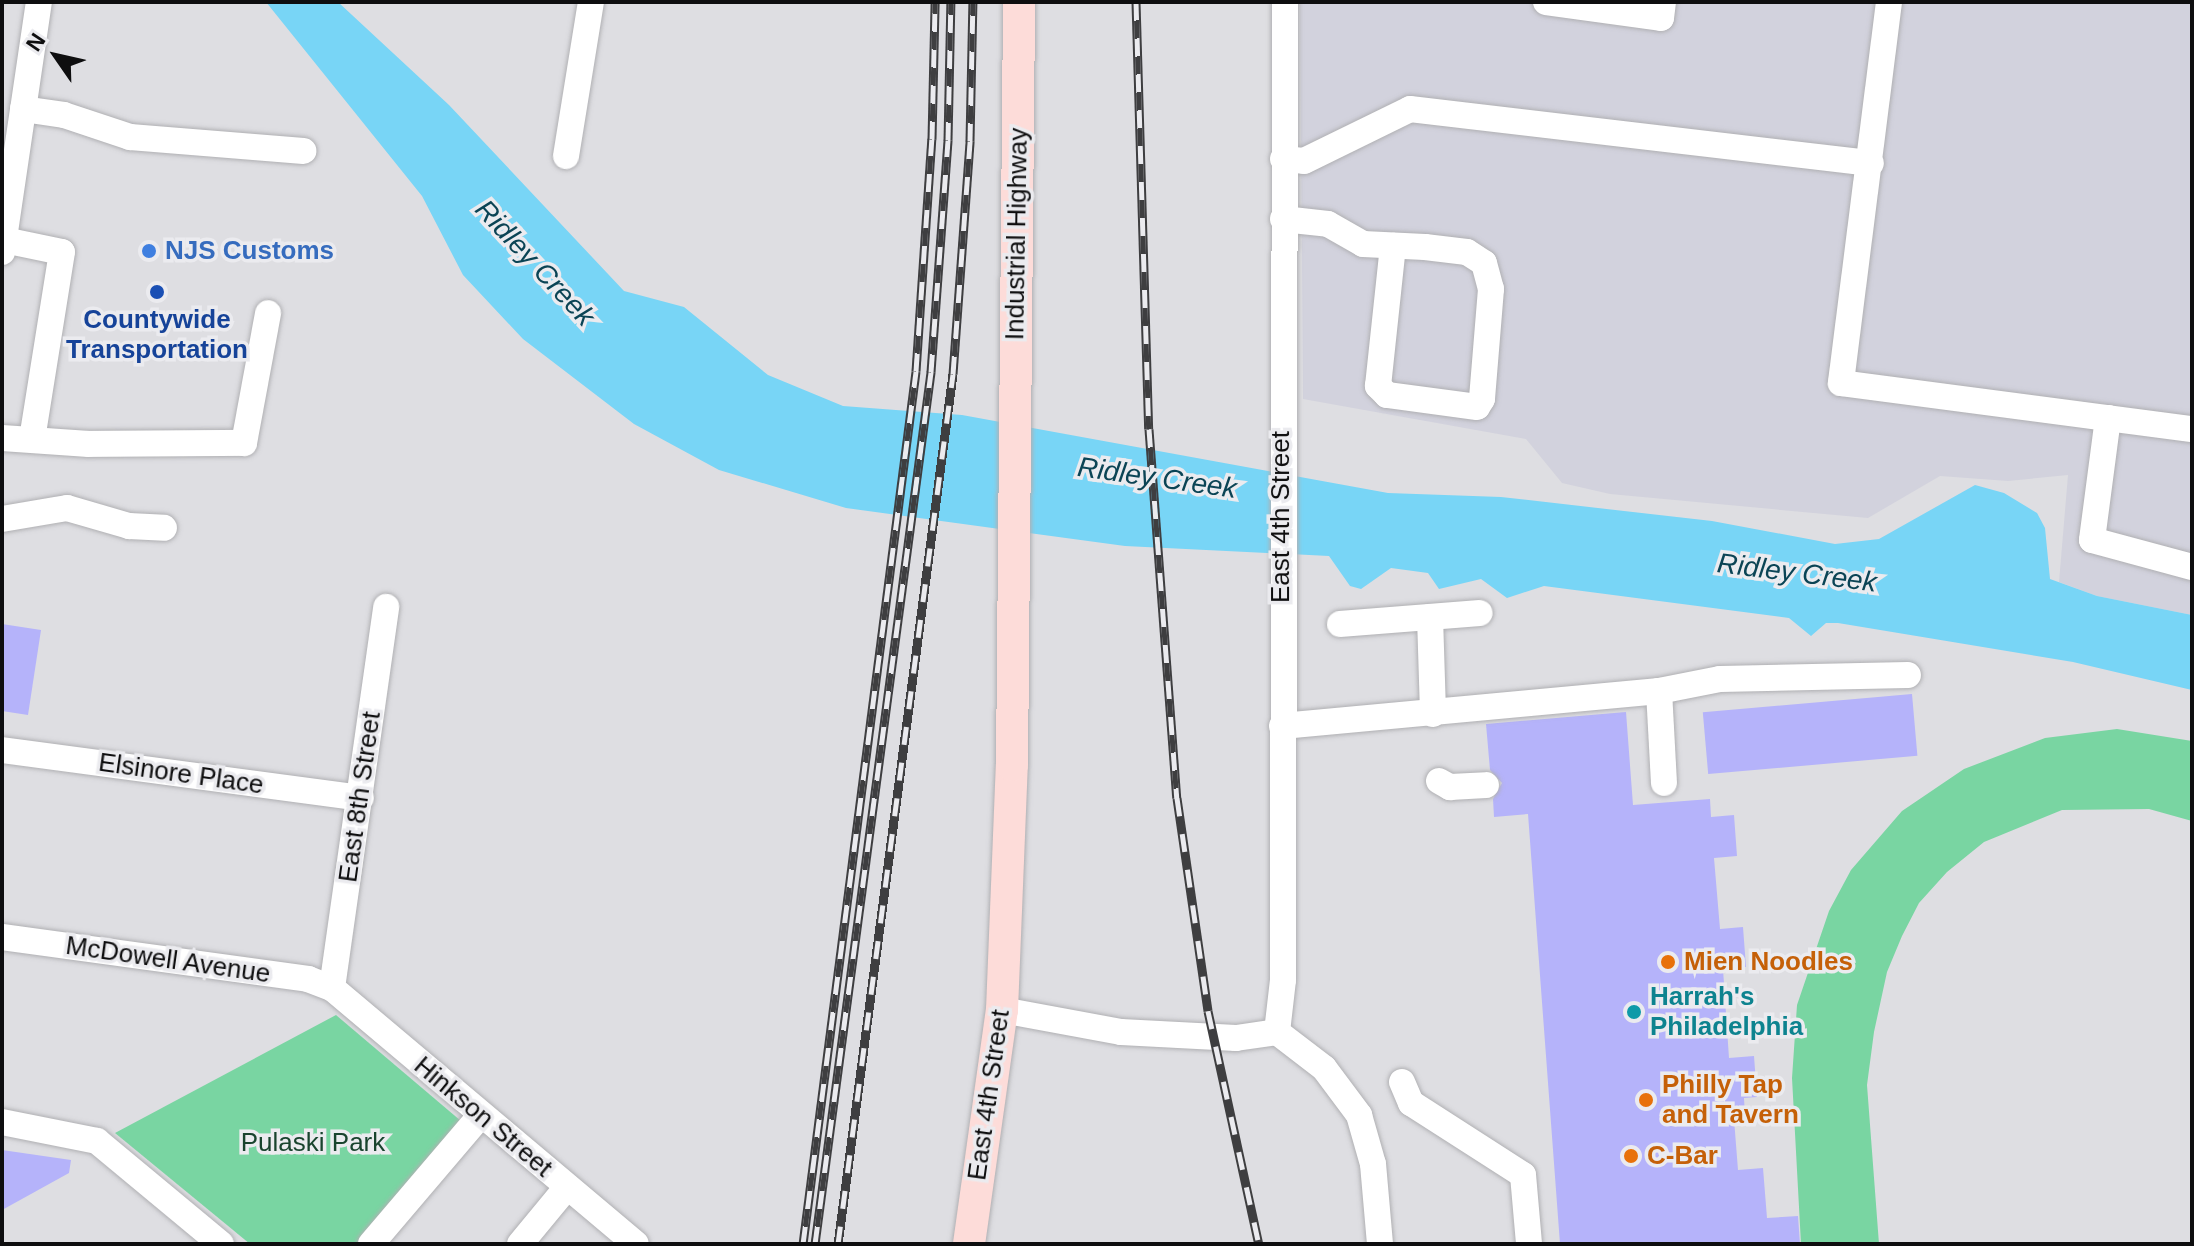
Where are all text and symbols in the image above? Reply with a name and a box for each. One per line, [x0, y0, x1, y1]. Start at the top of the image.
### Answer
north arrow [16, 16, 96, 96]
text: N [21, 29, 50, 56]
street label: Industrial Highway [1000, 128, 1034, 340]
water label: Ridley Creek [468, 193, 602, 333]
place label: NJS Customs [165, 235, 334, 267]
marker: NJS Customs [140, 242, 158, 260]
marker: Countywide Transportation [148, 283, 166, 301]
place label: Countywide Transportation [66, 304, 248, 366]
street label: East 4th Street [1265, 431, 1297, 603]
water label: Ridley Creek [1075, 450, 1239, 506]
water label: Ridley Creek [1715, 547, 1879, 599]
street label: East 8th Street [333, 710, 387, 884]
street label: Elsinore Place [97, 747, 265, 801]
street label: McDowell Avenue [63, 930, 273, 990]
place label: Mien Noodles [1684, 946, 1853, 978]
marker: Mien Noodles [1659, 953, 1677, 971]
place label: Harrah's Philadelphia [1650, 981, 1803, 1042]
marker: Harrah's Philadelphia [1625, 1003, 1643, 1021]
street label: East 4th Street [962, 1008, 1016, 1182]
street label: Hinkson Street [408, 1050, 558, 1184]
place label: Philly Tap and Tavern [1662, 1069, 1799, 1130]
marker: Philly Tap and Tavern [1637, 1091, 1655, 1109]
park label: Pulaski Park [241, 1127, 385, 1159]
place label: C-Bar [1647, 1140, 1718, 1172]
marker: C-Bar [1622, 1147, 1640, 1165]

